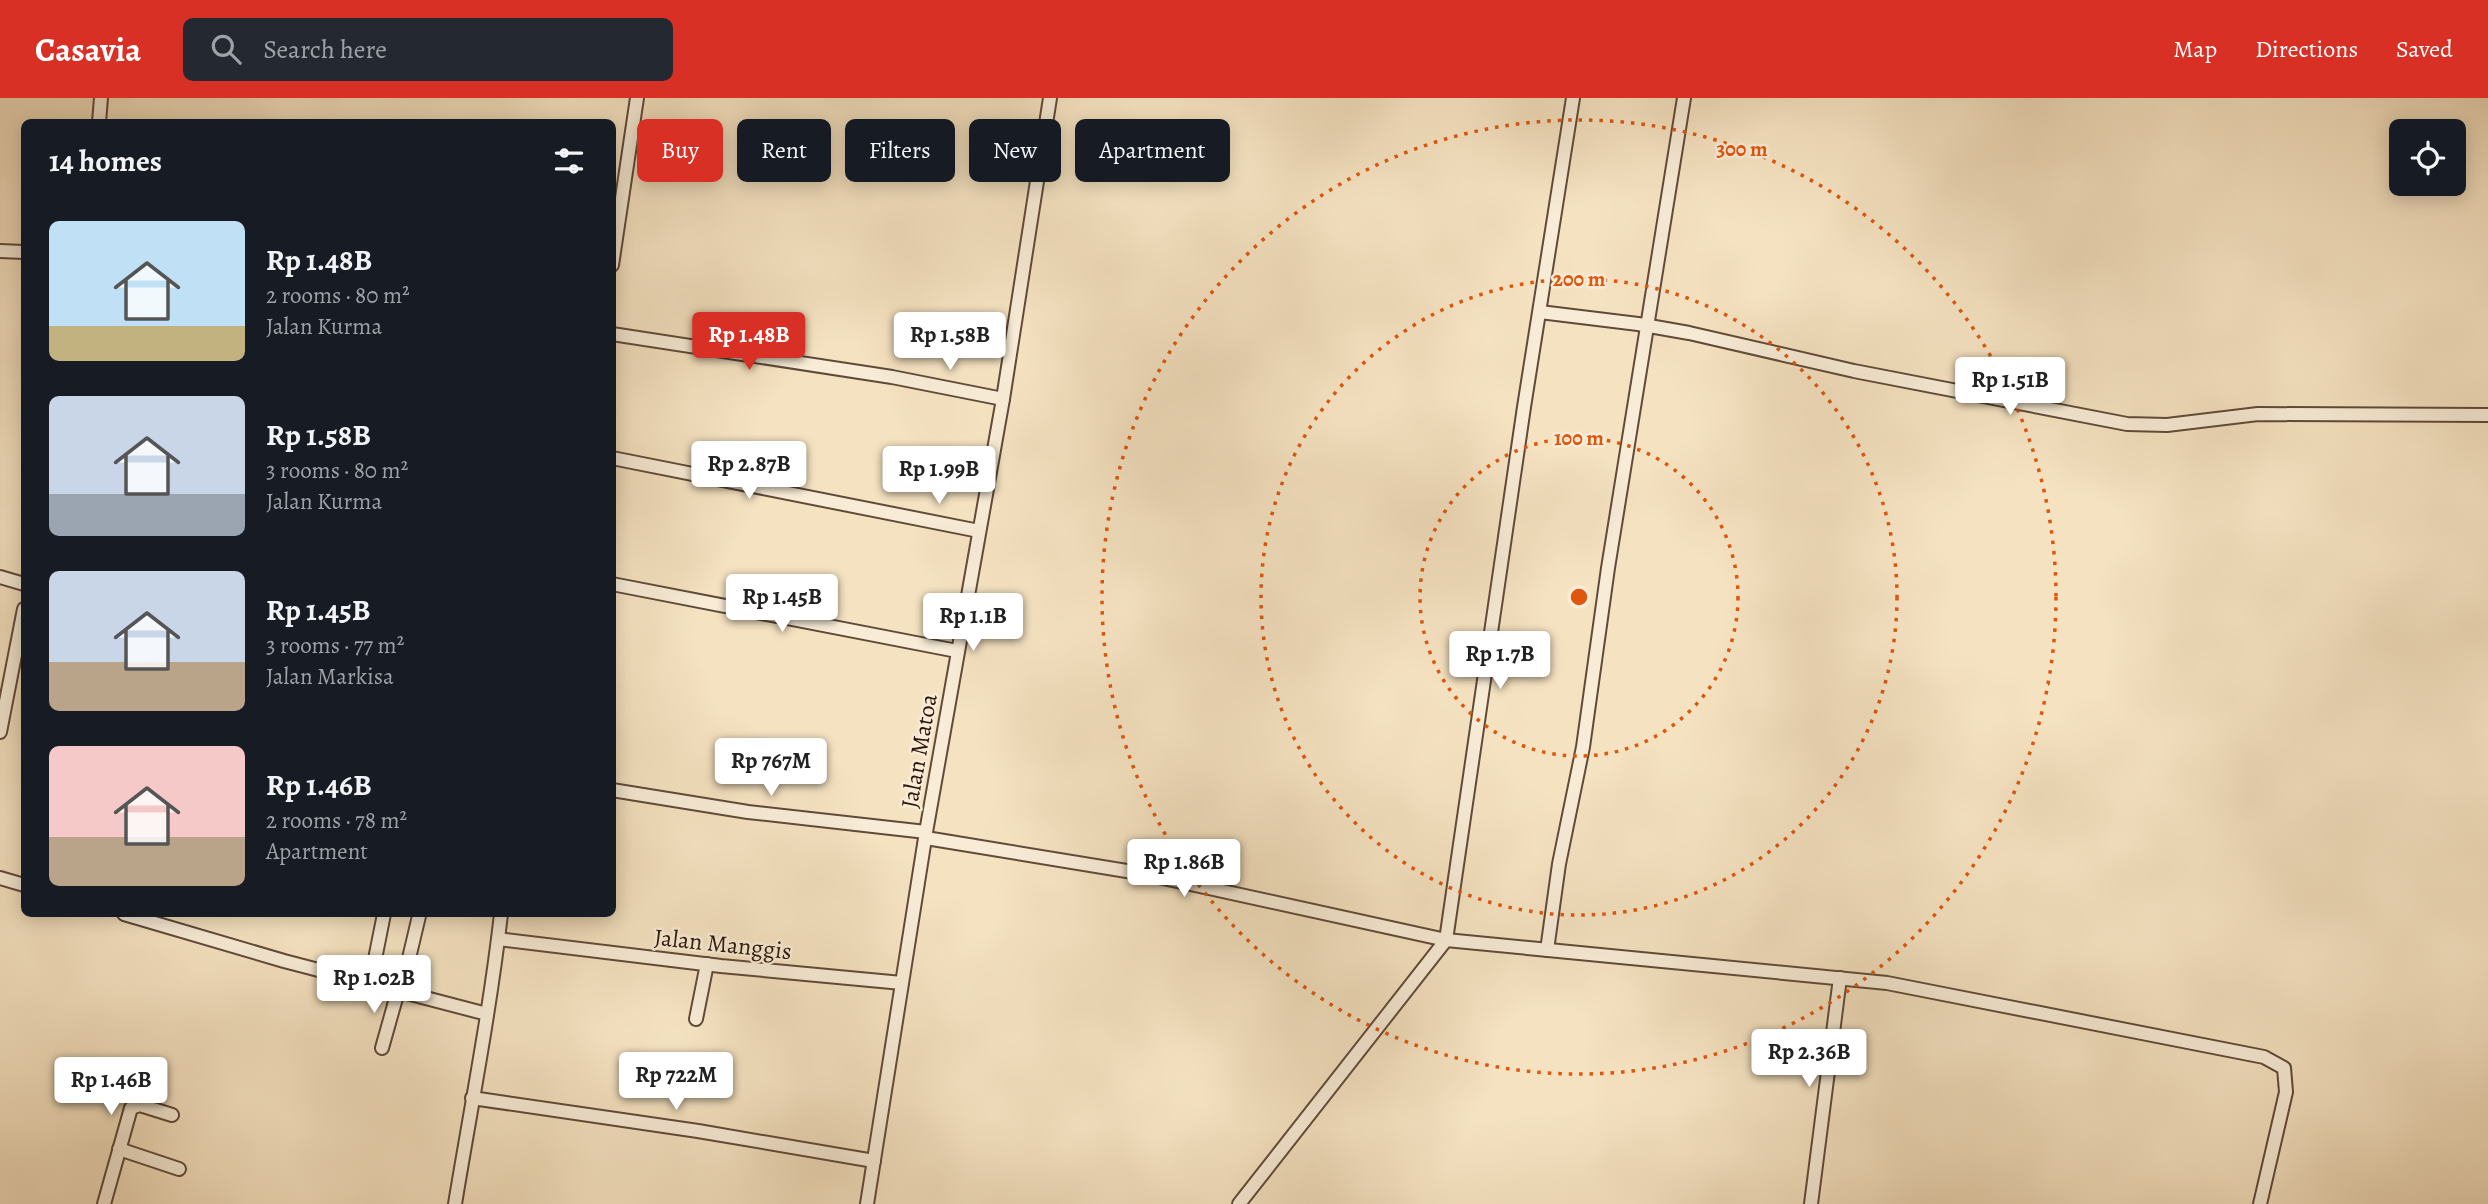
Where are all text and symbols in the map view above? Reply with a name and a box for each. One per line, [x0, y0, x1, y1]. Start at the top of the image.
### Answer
search box [183, 18, 673, 81]
text: Casavia [35, 27, 141, 72]
icon: search [207, 30, 245, 68]
text: Search here [263, 32, 387, 67]
text: Map [2173, 33, 2217, 65]
text: Directions [2255, 33, 2358, 65]
text: Saved [2396, 33, 2453, 65]
chip: Buy [637, 119, 723, 182]
chip: Rent [737, 119, 831, 182]
chip: Filters [845, 119, 955, 182]
chip: New [969, 119, 1061, 182]
chip: Apartment [1075, 119, 1230, 182]
map controls [2389, 119, 2466, 196]
button: locate [2389, 119, 2466, 196]
text: 300 m [1716, 135, 1768, 163]
text: 14 homes [49, 141, 162, 181]
icon: filters [550, 142, 588, 180]
text: Rp 1.48B [266, 240, 372, 280]
icon: home [105, 249, 189, 333]
text: 200 m [1553, 265, 1606, 293]
text: 2 rooms · 80 m² [266, 280, 410, 311]
text: Jalan Kurma [266, 311, 382, 342]
pin: Rp 1.48B [677, 313, 821, 372]
pin: Rp 1.58B [878, 313, 1022, 372]
text: Rp 1.48B [708, 319, 790, 350]
text: Rp 1.58B [910, 319, 990, 350]
pin: Rp 1.51B [1938, 358, 2082, 417]
text: Rp 1.51B [1971, 364, 2049, 395]
text: Rp 1.58B [266, 415, 371, 455]
icon: home [105, 424, 189, 508]
text: 100 m [1554, 424, 1604, 452]
pin: Rp 2.87B [677, 442, 821, 501]
pin: Rp 1.99B [867, 446, 1011, 506]
text: Rp 2.87B [707, 448, 791, 479]
text: Rp 1.99B [899, 453, 979, 484]
text: 3 rooms · 80 m² [266, 455, 408, 486]
text: Jalan Kurma [266, 486, 382, 517]
pin: Rp 1.45B [710, 574, 854, 634]
text: Rp 1.45B [742, 581, 822, 612]
centre of rings [1567, 585, 1591, 609]
text: Rp 1.45B [266, 590, 371, 630]
pin: Rp 1.1B [908, 594, 1038, 653]
icon: home [105, 599, 189, 683]
text: Rp 1.1B [939, 600, 1007, 631]
text: 3 rooms · 77 m² [266, 630, 404, 661]
pin: Rp 1.7B [1435, 632, 1565, 691]
text: Rp 1.7B [1465, 638, 1535, 669]
text: Jalan Markisa [266, 661, 394, 692]
street label: Jalan Matoa [893, 691, 945, 811]
pin: Rp 767M [706, 738, 836, 798]
text: Rp 767M [731, 745, 811, 776]
text: Rp 1.46B [266, 765, 372, 805]
icon: home [105, 774, 189, 858]
text: 2 rooms · 78 m² [266, 805, 407, 836]
text: Apartment [266, 836, 368, 867]
pin: Rp 1.86B [1112, 840, 1256, 899]
text: Rp 1.86B [1143, 846, 1225, 877]
street label: Jalan Manggis [653, 921, 793, 967]
pin: Rp 1.02B [302, 956, 446, 1015]
text: Rp 1.02B [333, 962, 415, 993]
pin: Rp 2.36B [1737, 1030, 1881, 1089]
text: Rp 2.36B [1767, 1036, 1851, 1067]
pin: Rp 722M [611, 1052, 741, 1112]
pin: Rp 1.46B [39, 1058, 183, 1117]
text: Rp 722M [635, 1059, 717, 1090]
text: Rp 1.46B [70, 1064, 152, 1095]

